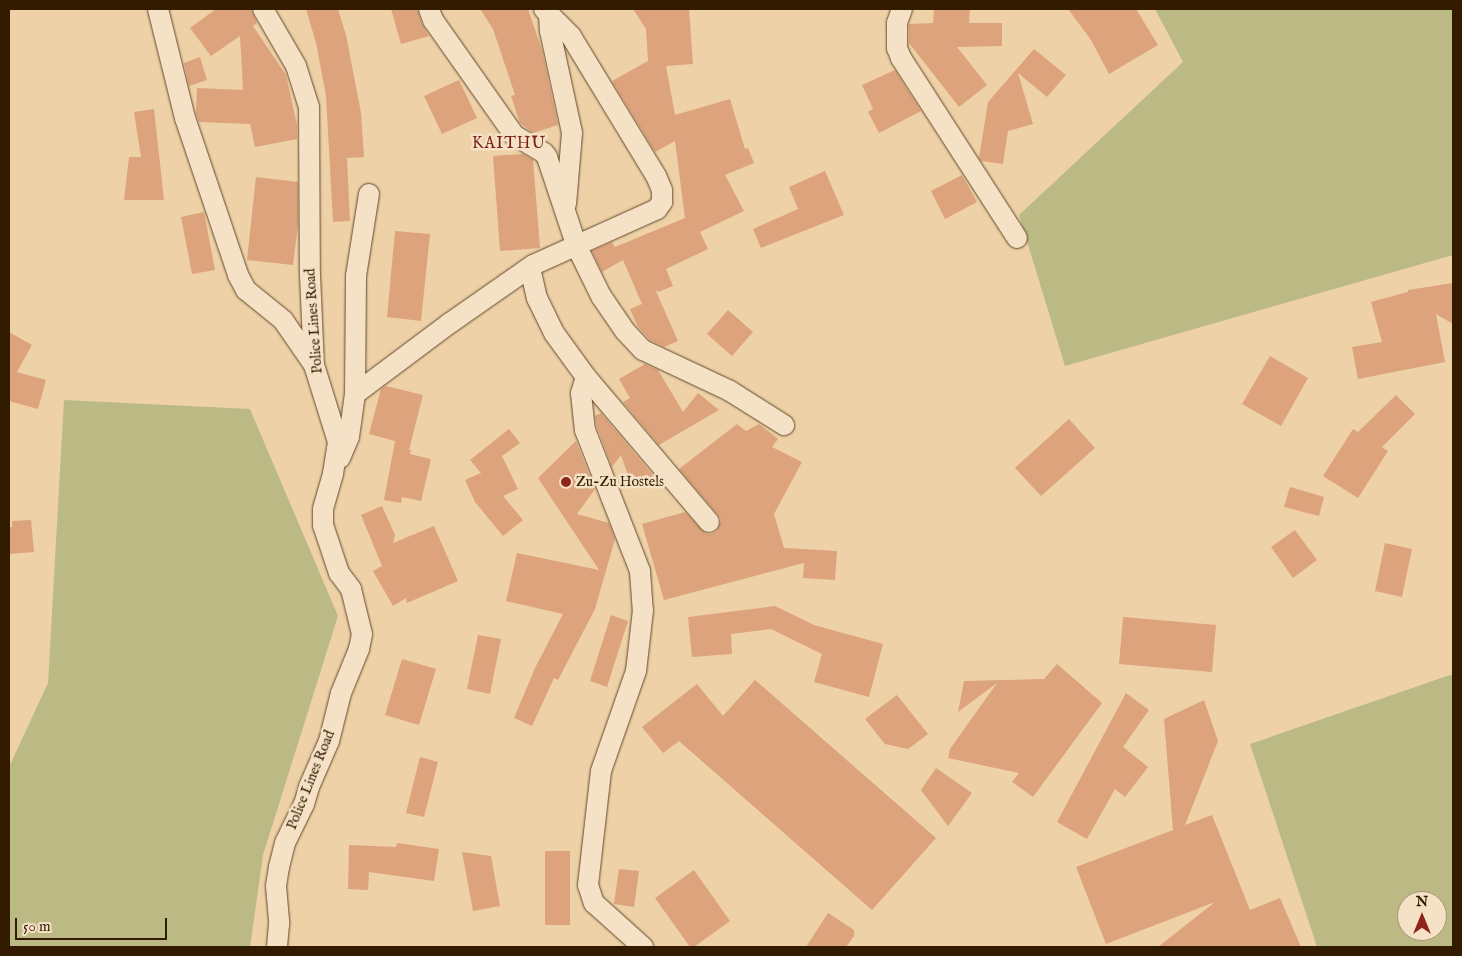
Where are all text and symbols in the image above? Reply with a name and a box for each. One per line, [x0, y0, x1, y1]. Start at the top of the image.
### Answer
district label: KAITHU [471, 134, 547, 154]
street label: Police Lines Road [302, 268, 326, 374]
place label: Zu-Zu Hostels [576, 474, 664, 490]
marker: Zu-Zu Hostels [560, 476, 572, 488]
street label: Police Lines Road [283, 728, 339, 832]
north arrow [1397, 891, 1447, 941]
text: N [1416, 893, 1428, 911]
scale bar [18, 908, 170, 940]
text: 50 m [23, 917, 51, 936]

